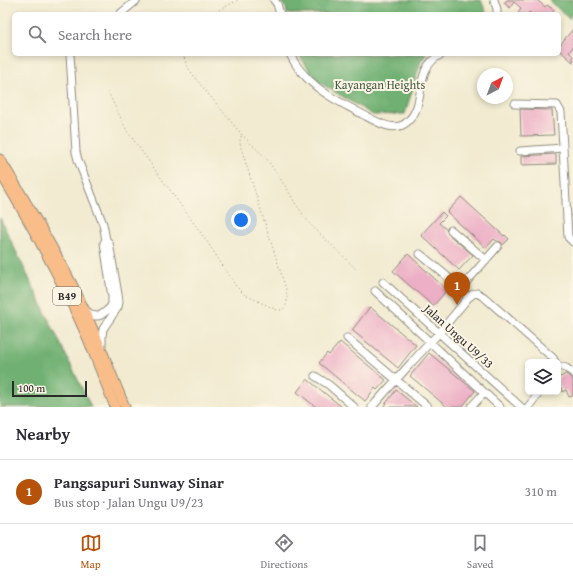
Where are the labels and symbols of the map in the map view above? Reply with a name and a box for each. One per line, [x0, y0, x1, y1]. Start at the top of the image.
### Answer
north arrow [477, 68, 513, 104]
park label: Kayangan Heights [335, 76, 426, 93]
your location [231, 210, 251, 230]
pin: 1 [444, 272, 470, 305]
road number: B49 [53, 287, 81, 305]
street label: Jalan Ungu U9/33 [419, 299, 498, 372]
scale bar [12, 379, 87, 398]

